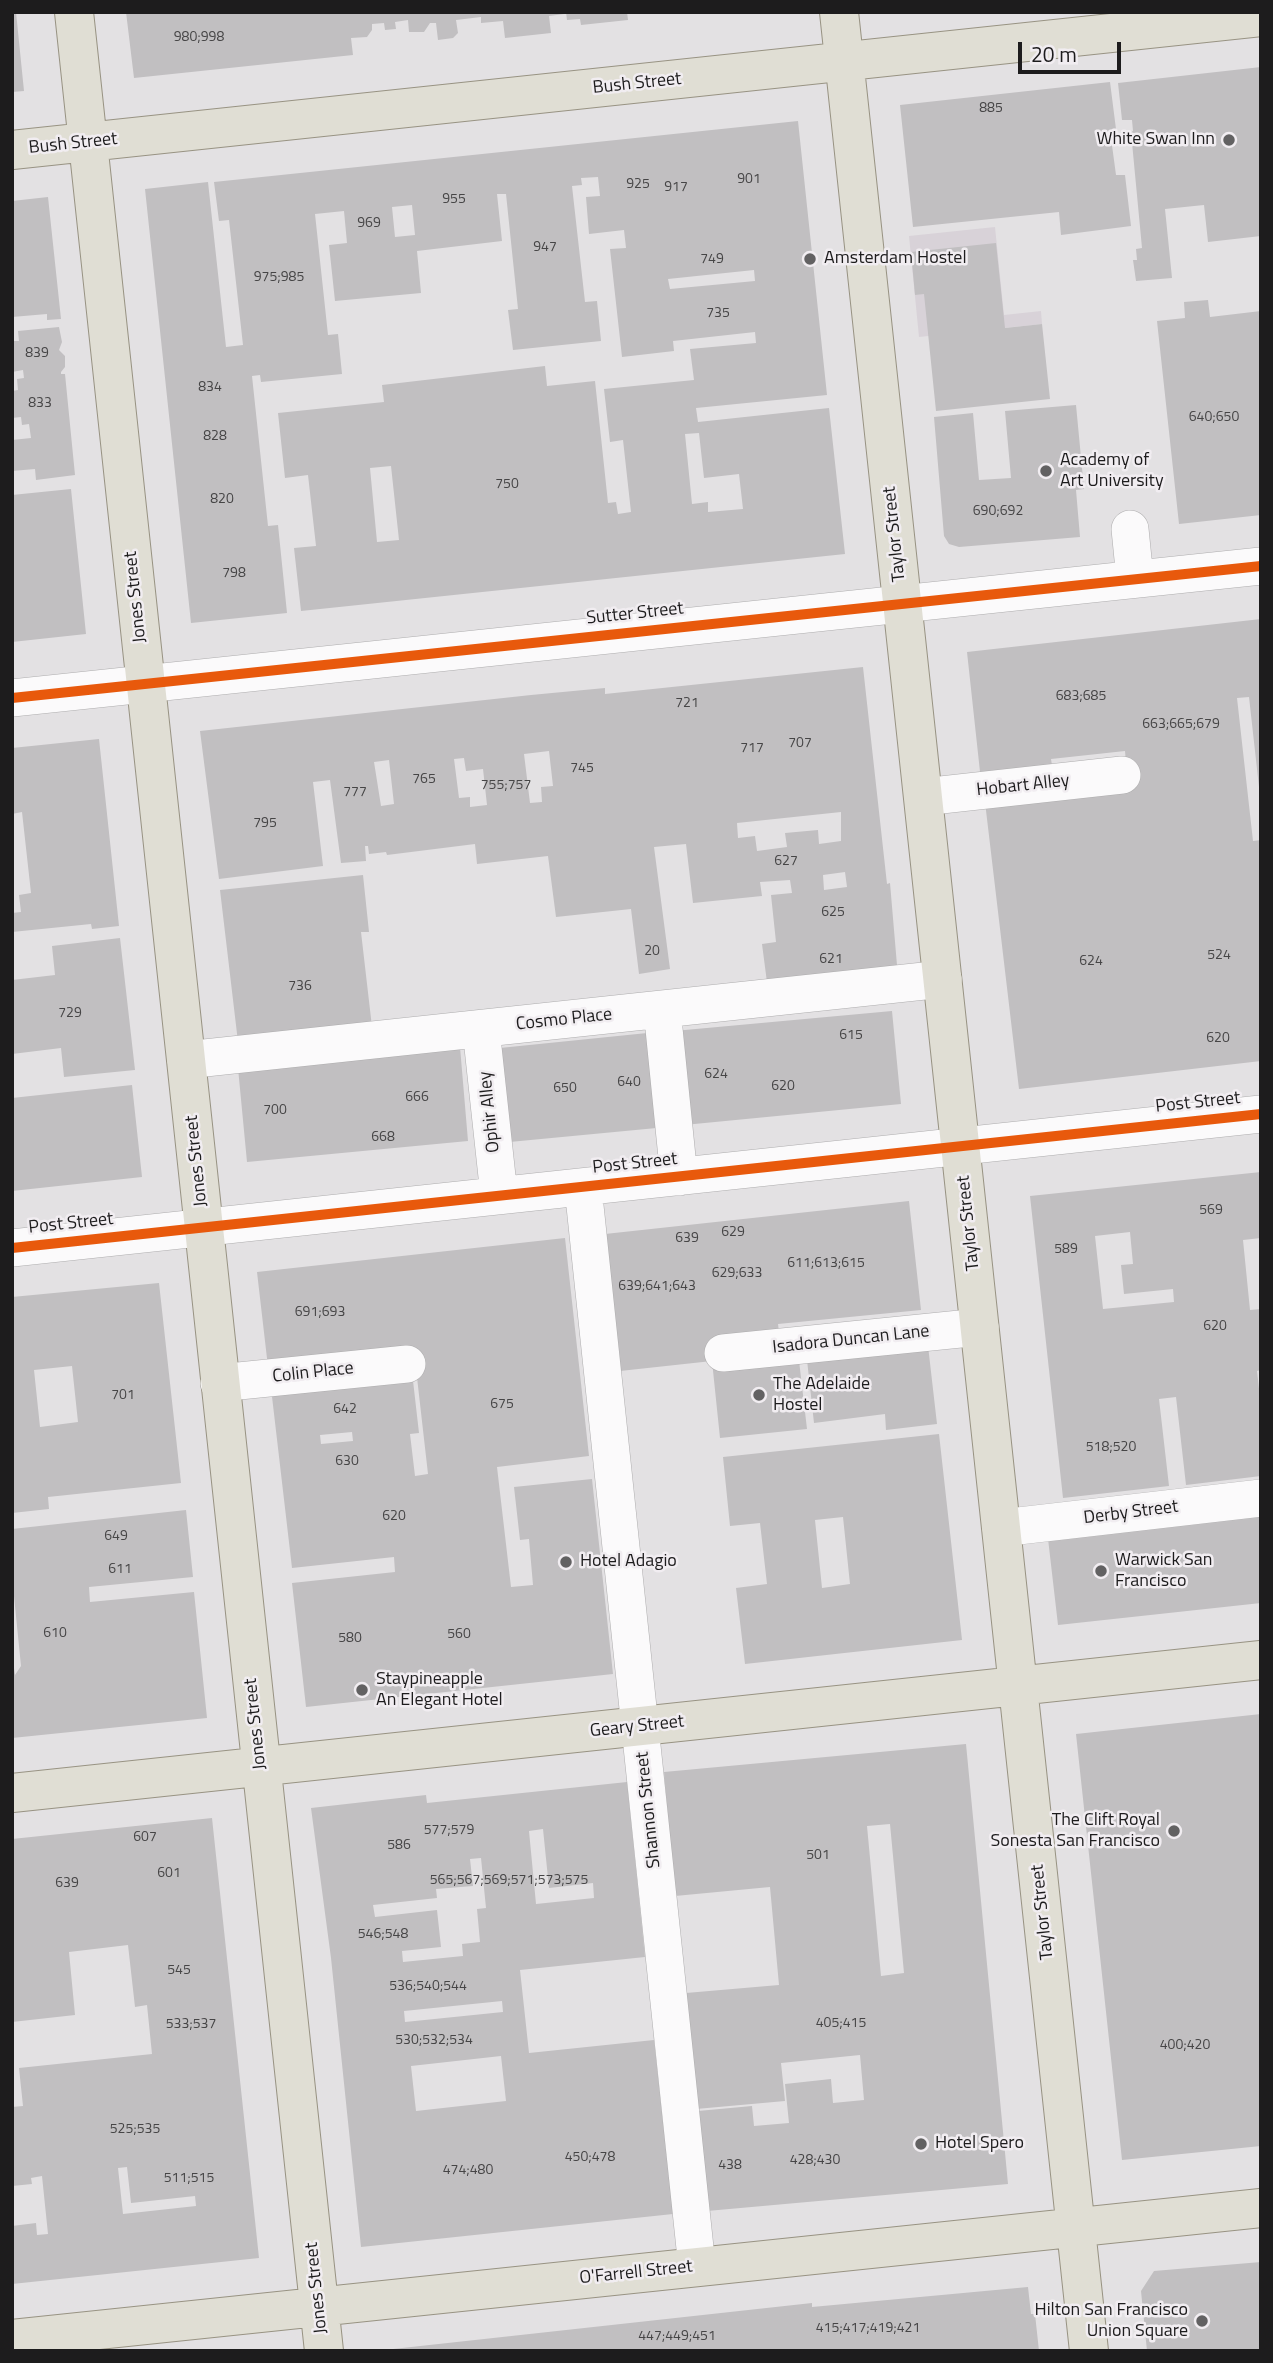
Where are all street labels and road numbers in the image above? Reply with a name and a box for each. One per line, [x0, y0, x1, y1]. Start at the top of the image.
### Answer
street label: Bush Street [592, 69, 682, 99]
street label: Bush Street [28, 129, 118, 159]
street label: Taylor Street [879, 485, 911, 583]
street label: Jones Street [120, 550, 152, 644]
street label: Sutter Street [585, 598, 685, 630]
street label: Hobart Alley [976, 770, 1070, 802]
street label: Cosmo Place [515, 1004, 613, 1036]
street label: Ophir Alley [475, 1070, 505, 1154]
street label: Post Street [1155, 1088, 1241, 1118]
street label: Jones Street [181, 1114, 213, 1208]
street label: Post Street [592, 1149, 678, 1179]
street label: Taylor Street [953, 1174, 985, 1272]
street label: Post Street [28, 1209, 114, 1239]
street label: Isadora Duncan Lane [771, 1321, 931, 1359]
street label: Colin Place [271, 1358, 355, 1388]
street label: Derby Street [1082, 1496, 1180, 1530]
street label: Jones Street [240, 1677, 272, 1771]
street label: Geary Street [589, 1711, 685, 1743]
street label: Shannon Street [632, 1751, 666, 1869]
street label: Taylor Street [1027, 1863, 1059, 1961]
street label: Jones Street [301, 2241, 333, 2335]
street label: O'Farrell Street [578, 2256, 694, 2290]

